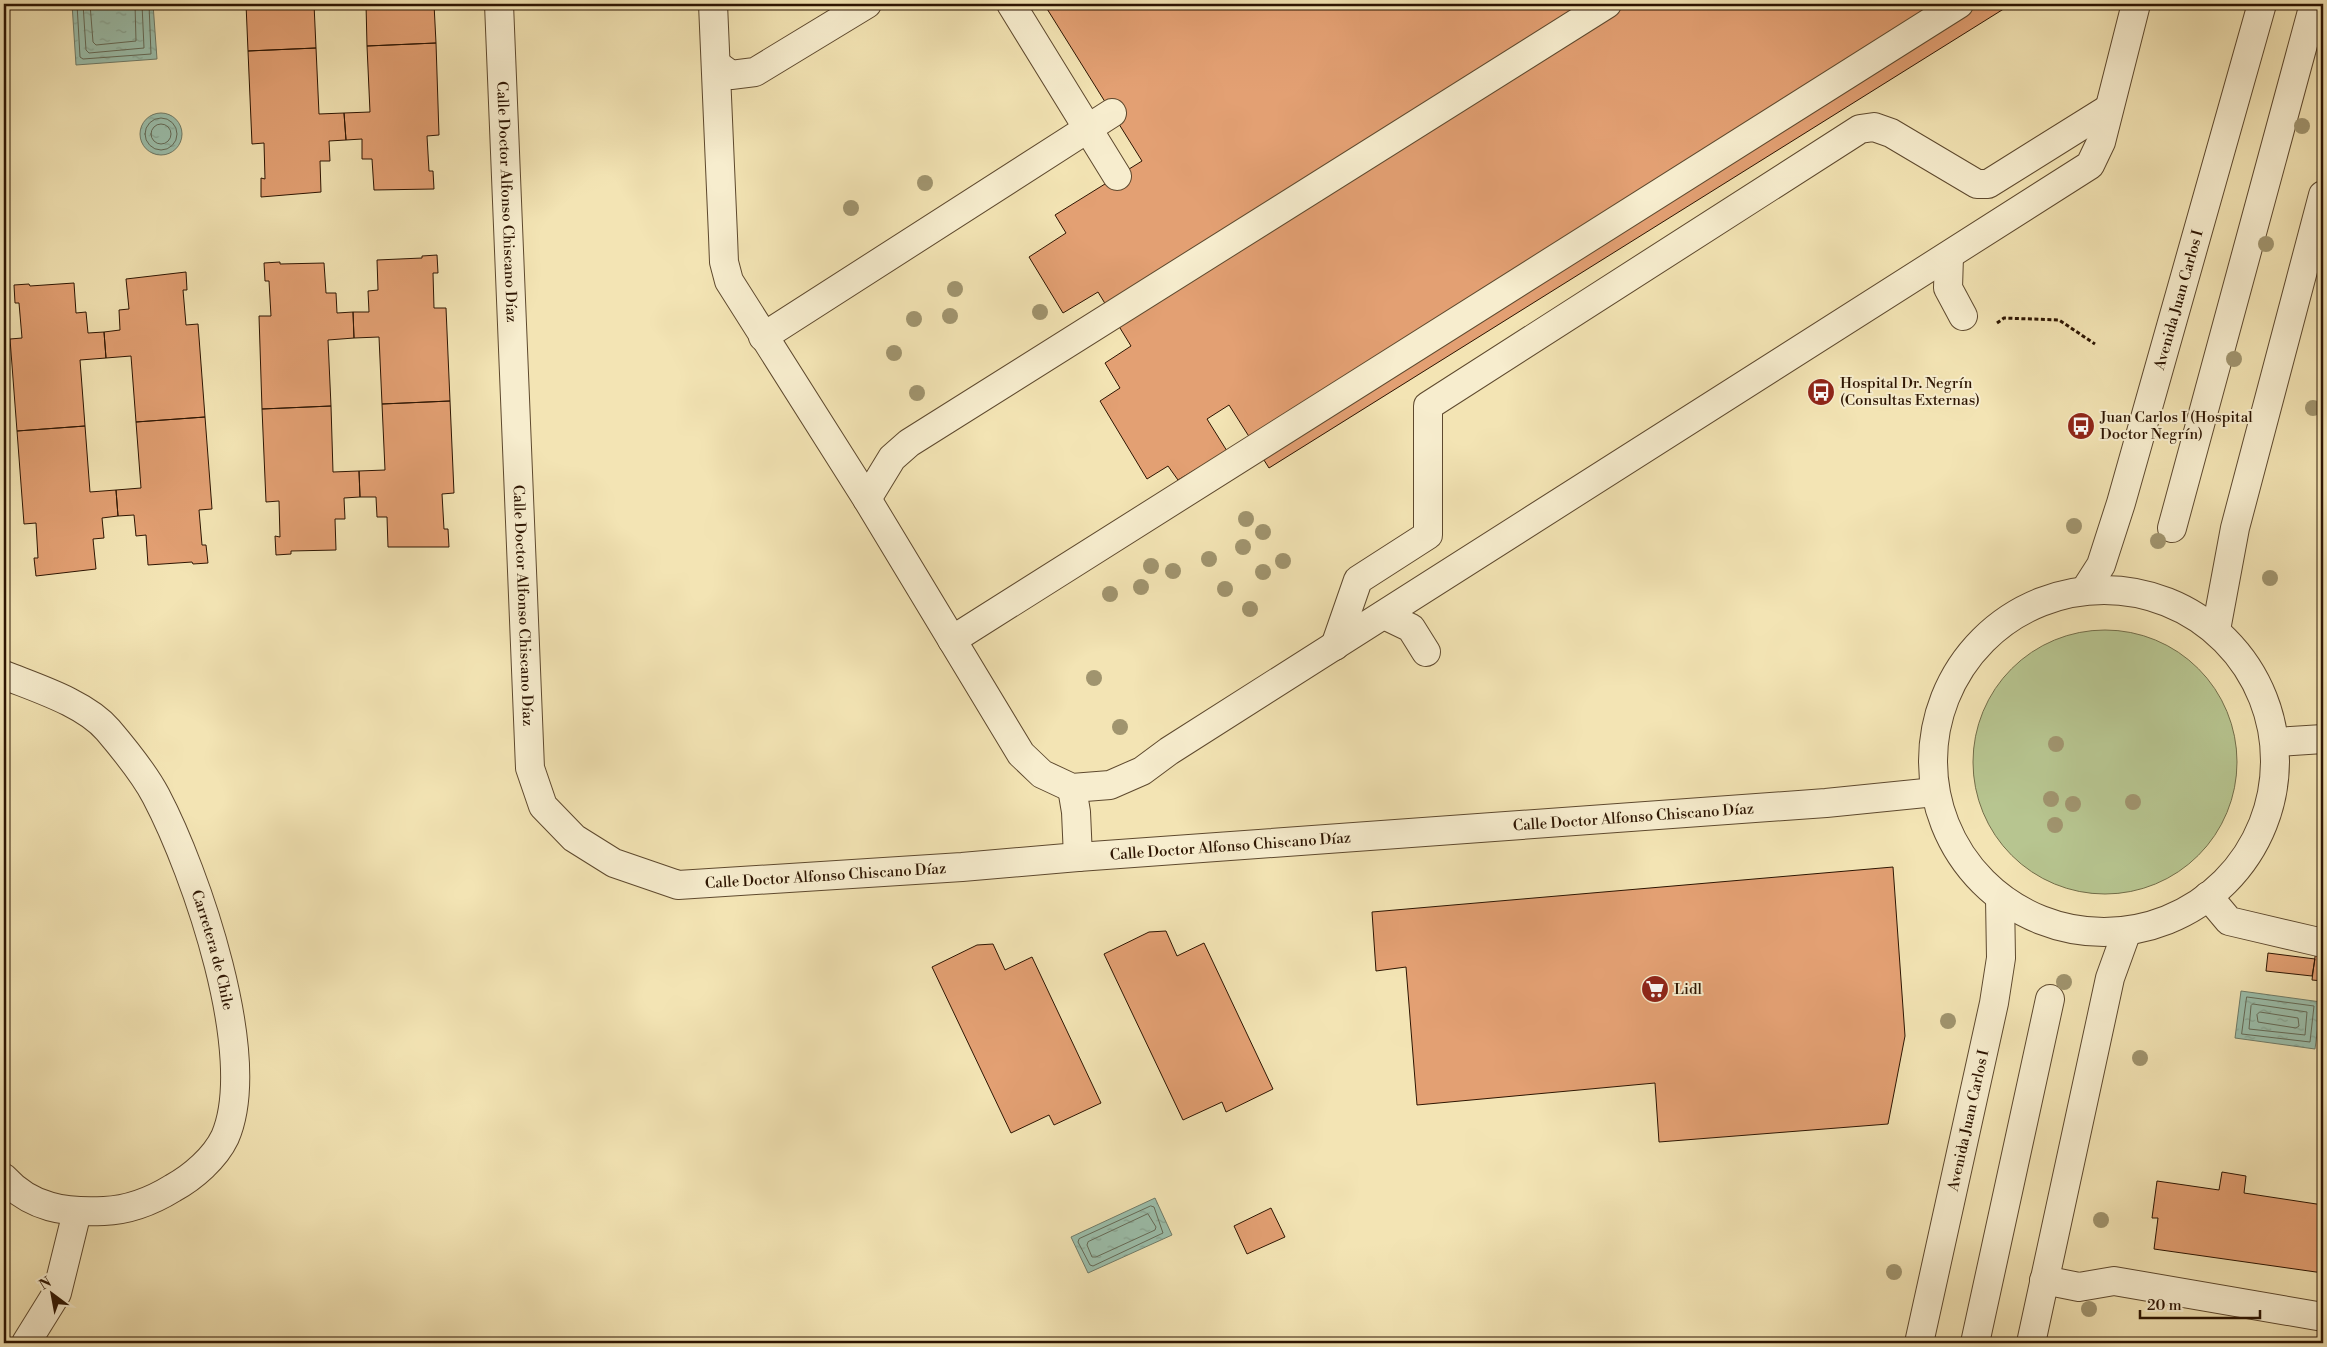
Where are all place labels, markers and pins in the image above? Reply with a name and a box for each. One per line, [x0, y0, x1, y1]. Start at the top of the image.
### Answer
place label: Hospital Dr. Negrín (Consultas Externas) [1840, 374, 1980, 410]
bus stop icon: Hospital Dr. Negrín (Consultas Externas) [1806, 377, 1836, 407]
place label: Juan Carlos I (Hospital Doctor Negrín) [2099, 408, 2253, 444]
bus stop icon: Juan Carlos I (Hospital Doctor Negrín) [2066, 411, 2096, 441]
supermarket icon: Lidl [1640, 974, 1670, 1004]
place label: Lidl [1674, 980, 1702, 999]

